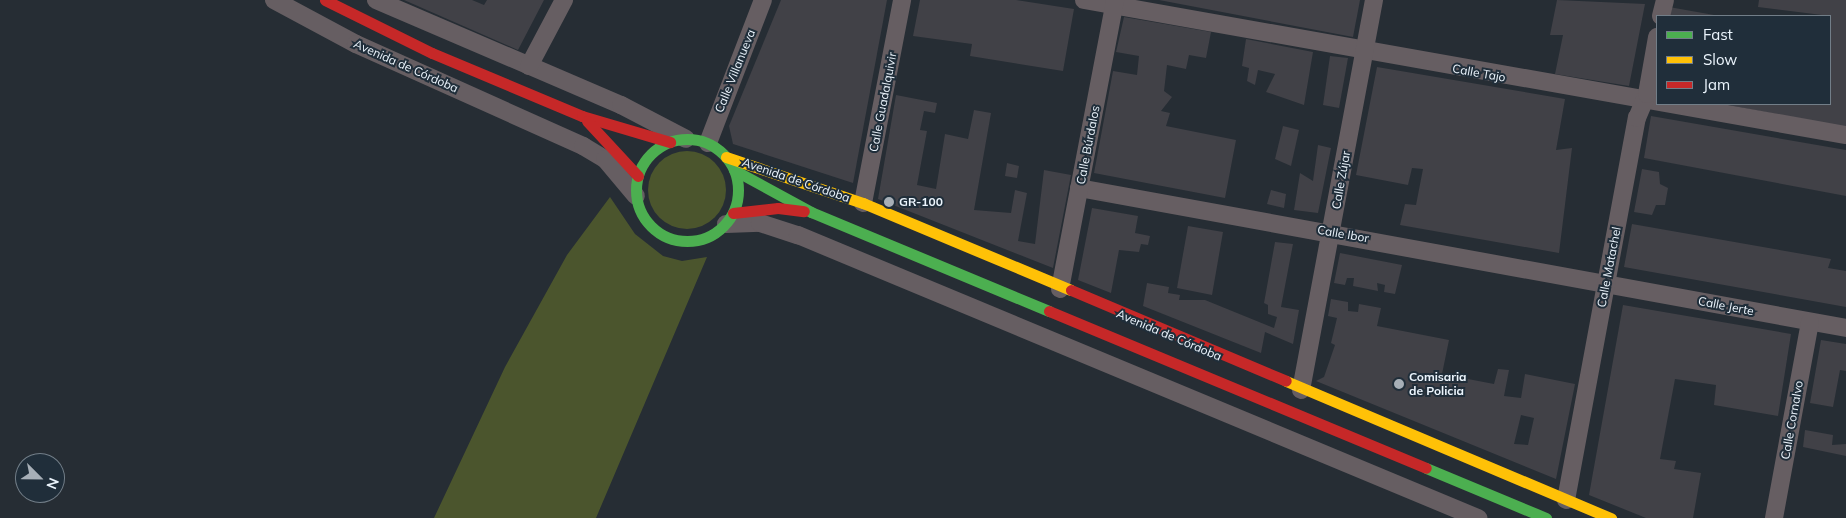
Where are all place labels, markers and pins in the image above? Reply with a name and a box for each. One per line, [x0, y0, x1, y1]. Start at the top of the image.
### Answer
place label: GR-100 [899, 195, 943, 209]
marker: GR-100 [883, 196, 895, 208]
place label: Comisaria de Policia [1409, 370, 1467, 398]
marker: Comisaria de Policia [1393, 378, 1405, 390]

